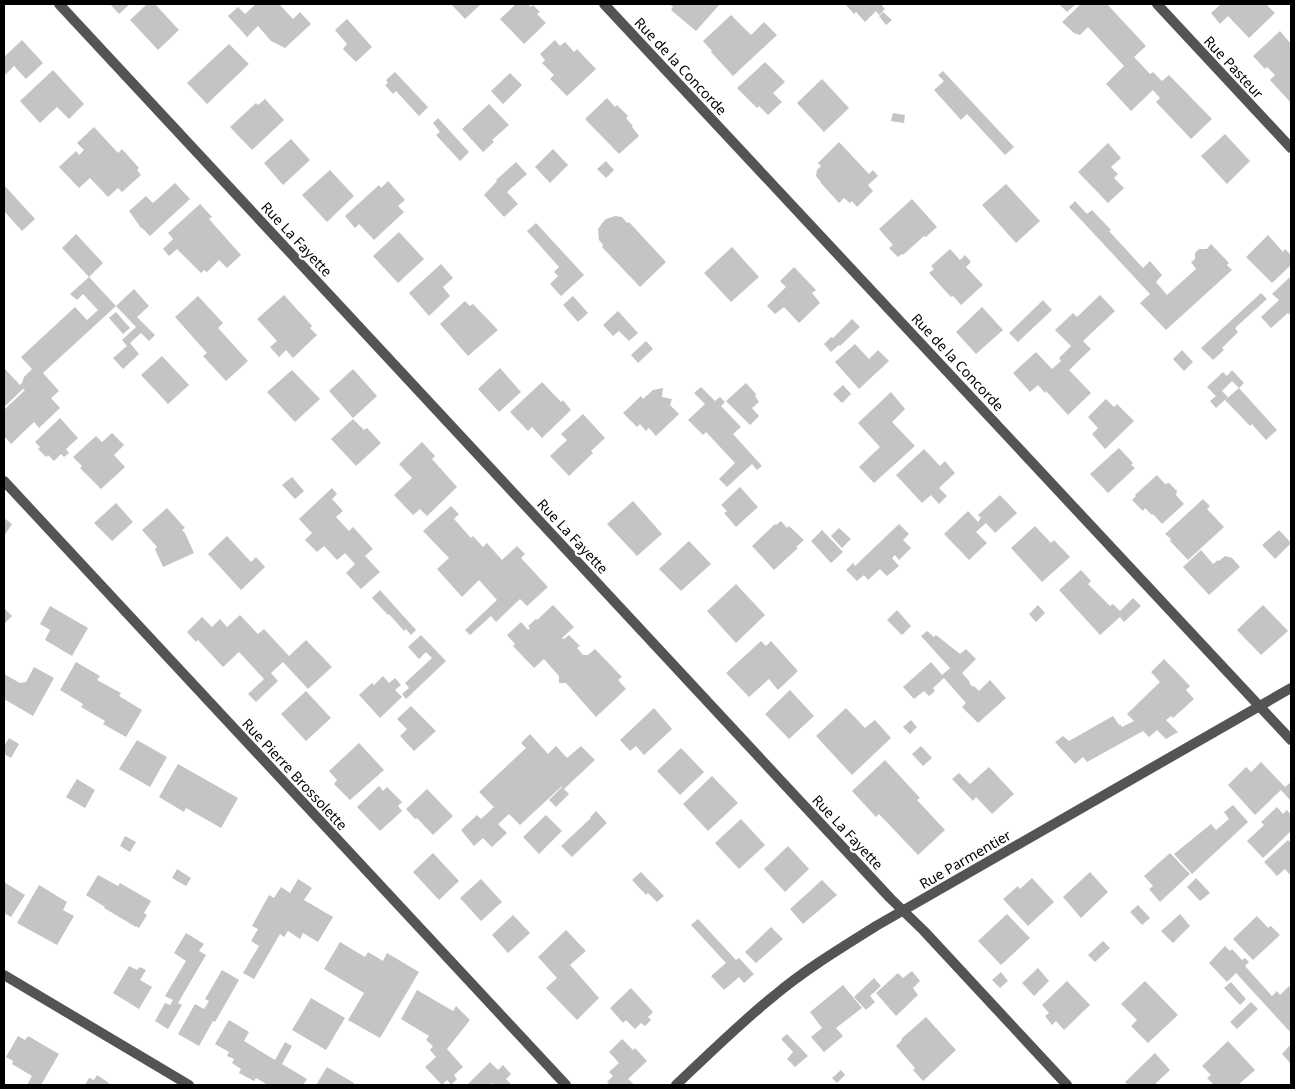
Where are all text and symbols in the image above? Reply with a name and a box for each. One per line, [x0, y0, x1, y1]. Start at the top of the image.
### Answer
street label: Rue de la Concorde [631, 13, 731, 119]
street label: Rue Pasteur [1200, 32, 1268, 103]
street label: Rue La Fayette [257, 197, 337, 281]
street label: Rue de la Concorde [908, 309, 1008, 415]
street label: Rue La Fayette [533, 494, 613, 578]
street label: Rue Pierre Brossolette [238, 714, 352, 834]
street label: Rue La Fayette [808, 790, 888, 874]
street label: Rue Parmentier [916, 825, 1015, 893]

